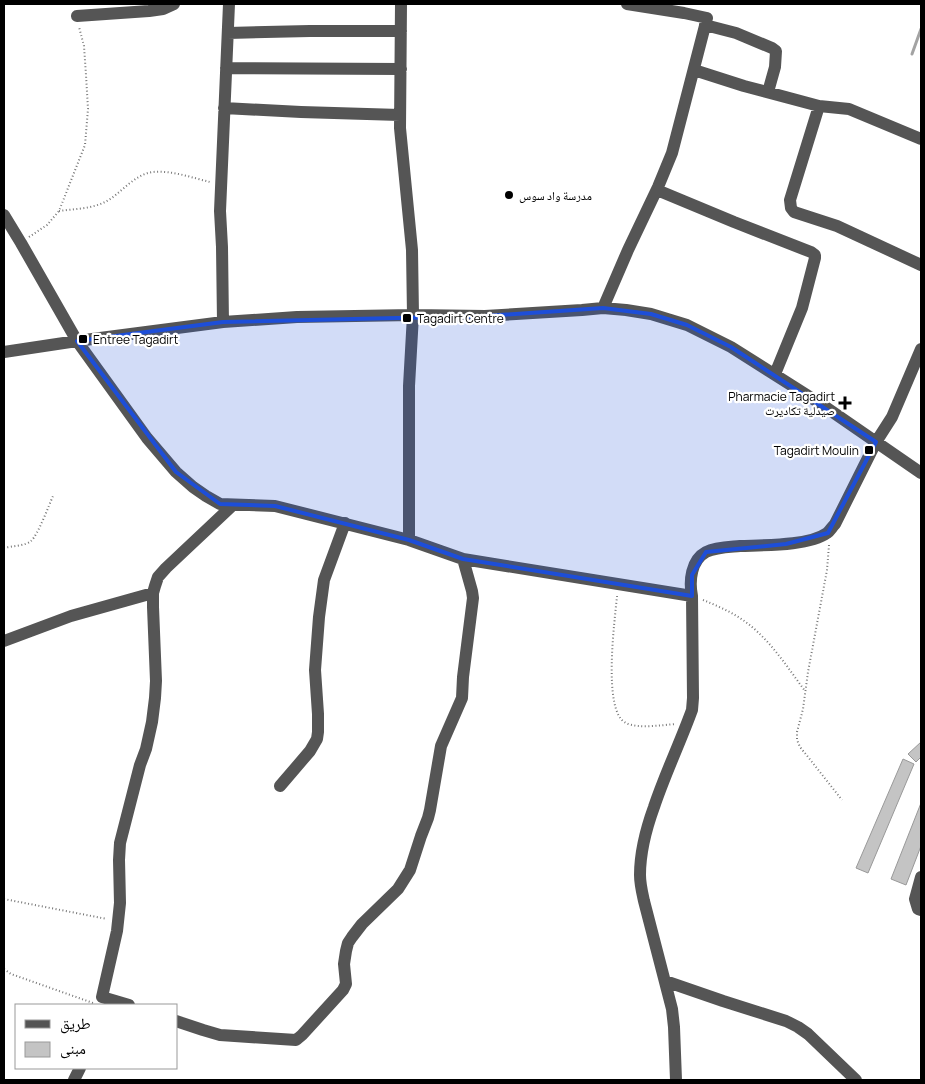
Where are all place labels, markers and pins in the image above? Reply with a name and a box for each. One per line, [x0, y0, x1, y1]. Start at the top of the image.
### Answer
place label: مدرسة واد سوس [519, 187, 592, 204]
marker: مدرسة واد سوس [503, 189, 515, 201]
place label: Tagadirt Centre [417, 310, 504, 327]
marker: Tagadirt Centre [401, 312, 413, 324]
place label: Entree Tagadirt [93, 331, 178, 348]
marker: Entree Tagadirt [77, 333, 89, 345]
place label: Pharmacie Tagadirt صيدلية تكاديرت [728, 388, 835, 419]
marker: Pharmacie Tagadirt صيدلية تكاديرت [839, 397, 851, 409]
place label: Tagadirt Moulin [774, 442, 859, 459]
marker: Tagadirt Moulin [863, 444, 875, 456]

